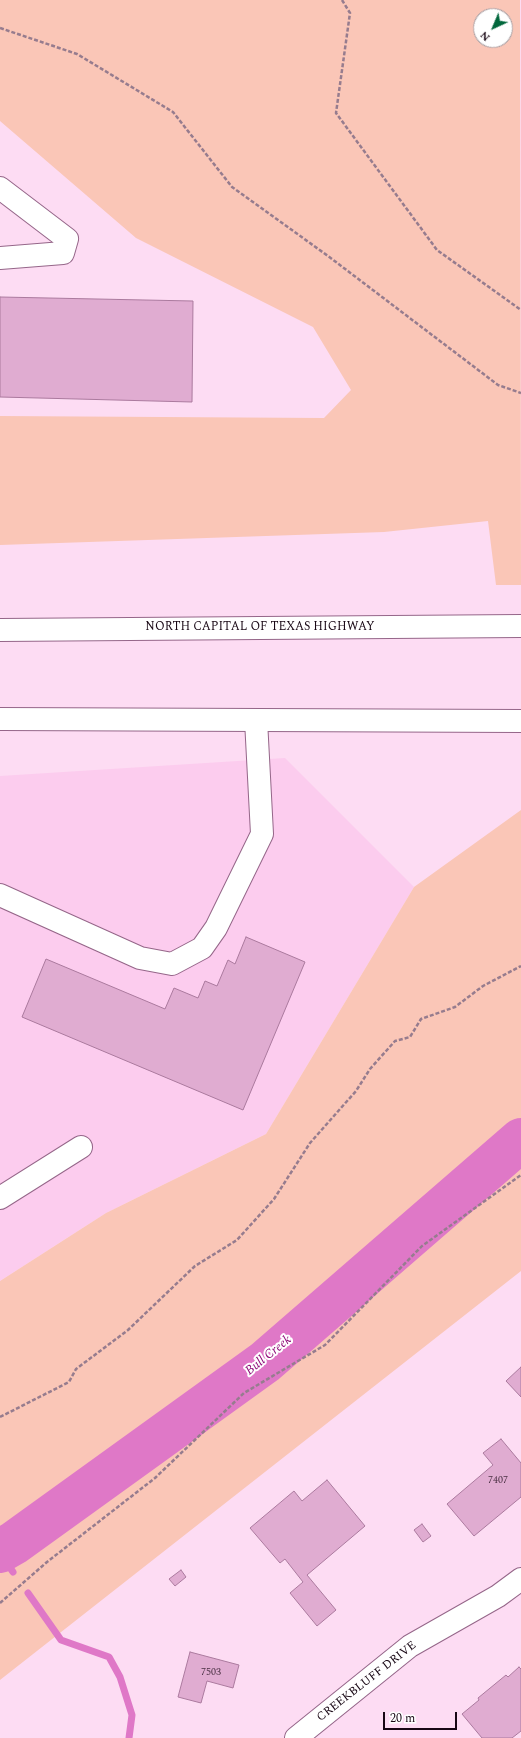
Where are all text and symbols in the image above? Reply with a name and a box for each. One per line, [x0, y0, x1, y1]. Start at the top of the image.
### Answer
north arrow [473, 8, 513, 48]
text: N [476, 27, 494, 46]
street label: NORTH CAPITAL OF TEXAS HIGHWAY [145, 621, 375, 635]
water label: Bull Creek [243, 1333, 295, 1379]
house number: 7407 [488, 1475, 508, 1487]
street label: CREEKBLUFF DRIVE [314, 1639, 420, 1725]
house number: 7503 [201, 1667, 221, 1679]
scale bar [385, 1704, 459, 1730]
text: 20 m [390, 1709, 415, 1728]

